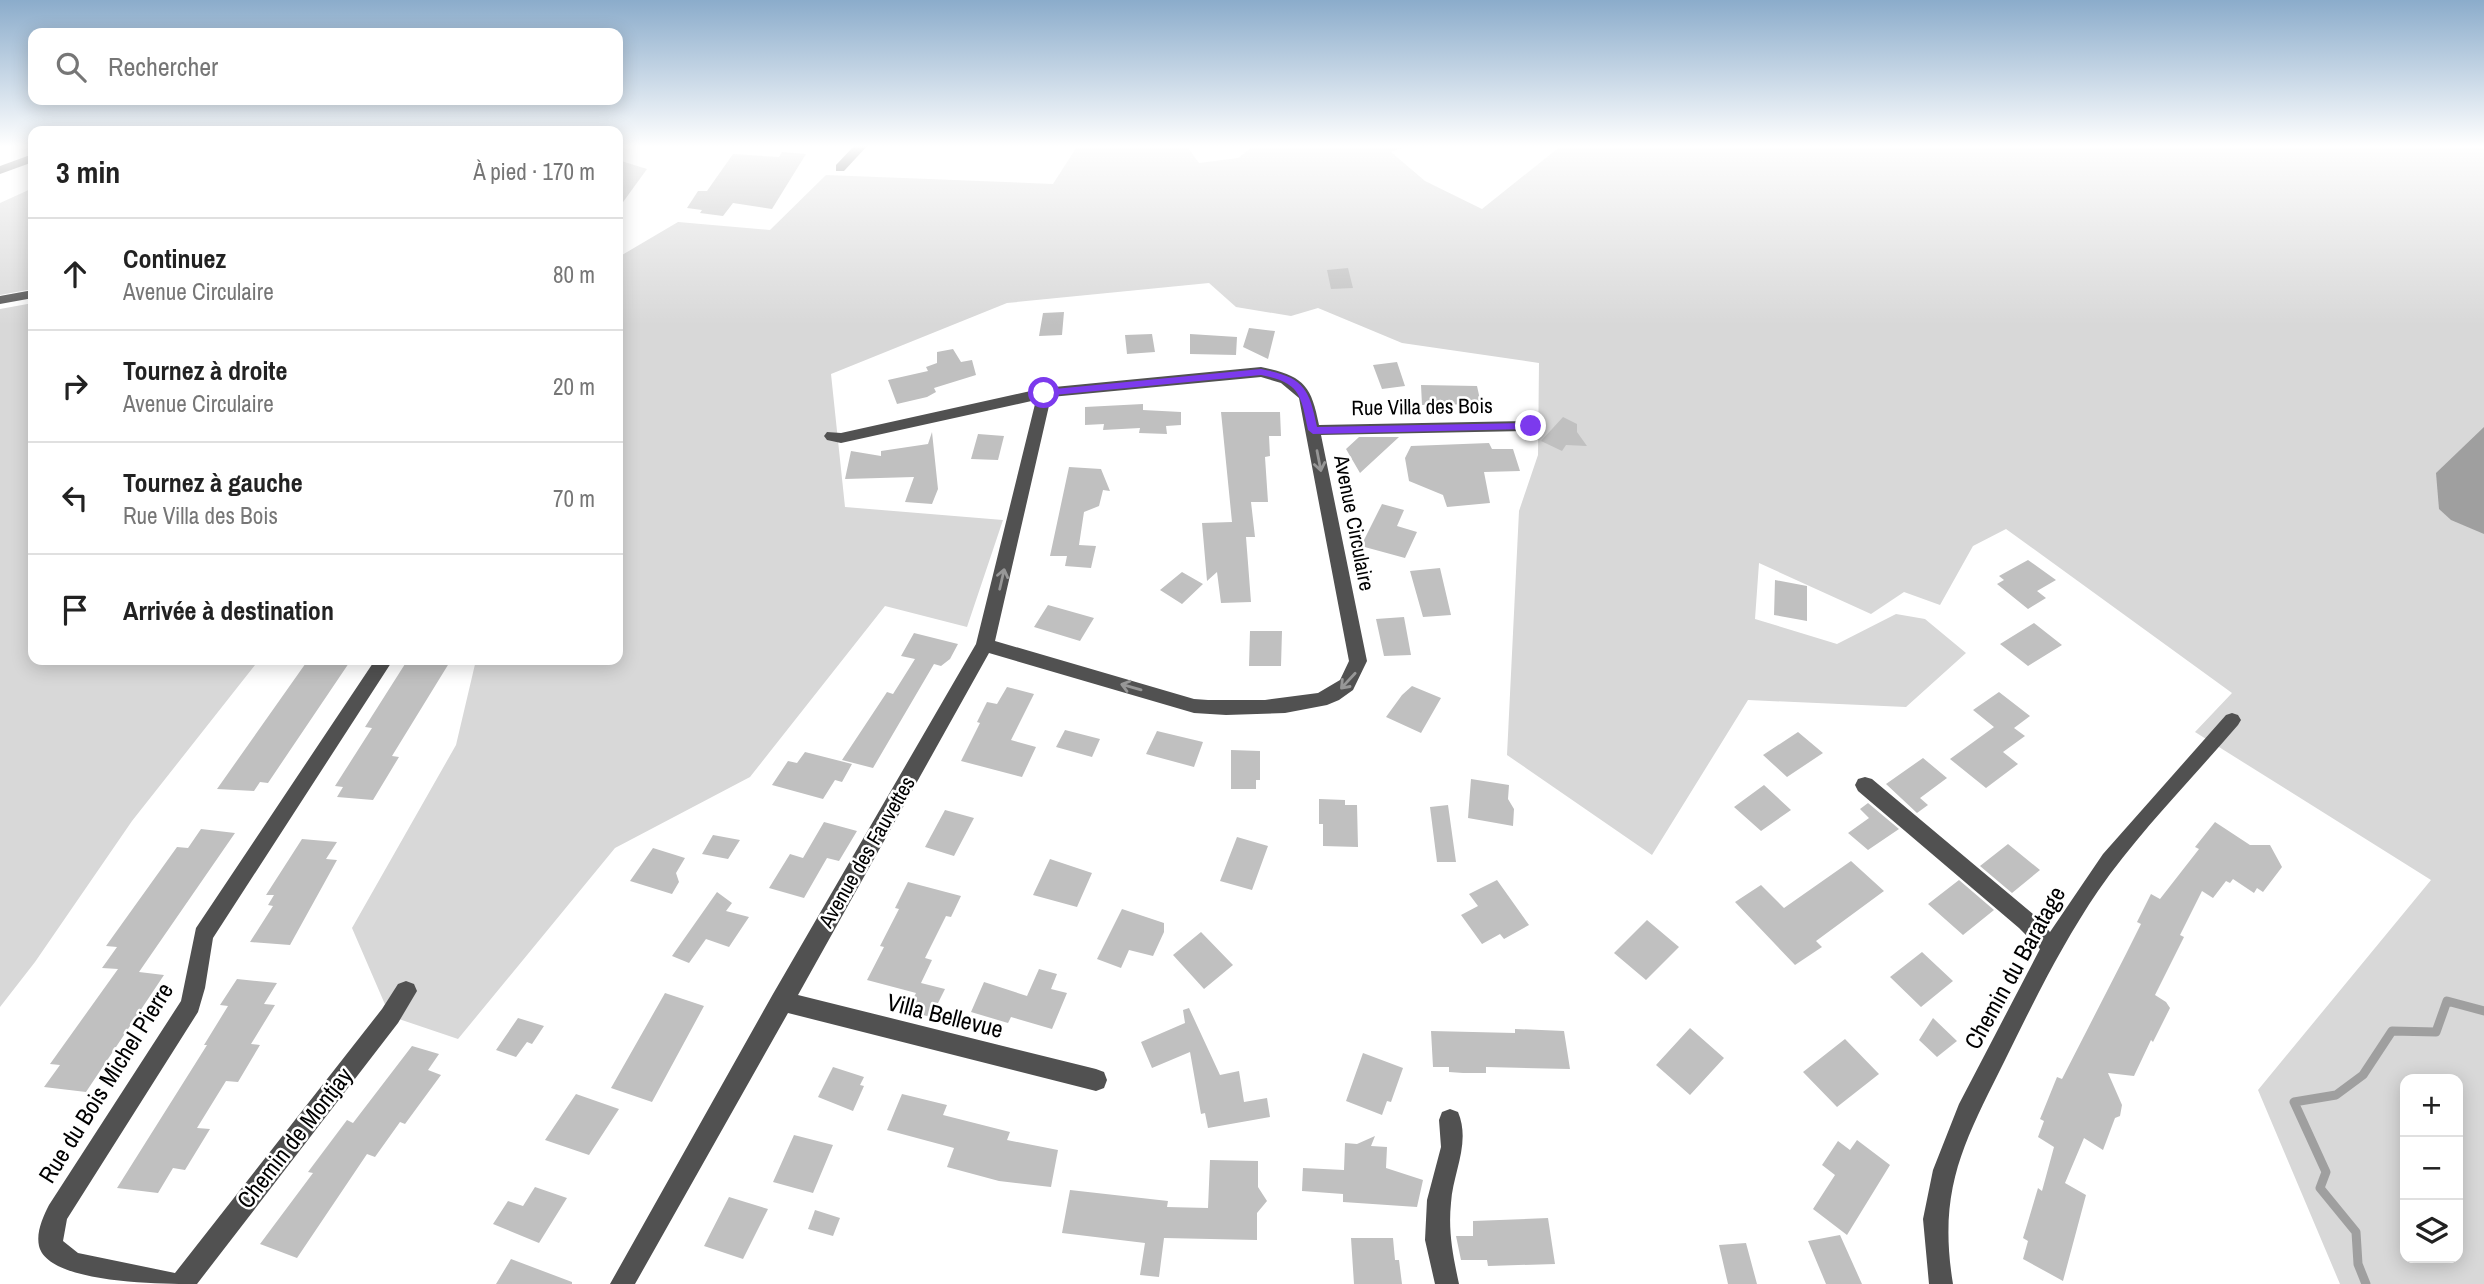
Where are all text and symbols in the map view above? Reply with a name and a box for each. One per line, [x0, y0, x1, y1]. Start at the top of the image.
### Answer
search box [28, 28, 623, 105]
icon: search [52, 48, 90, 86]
text: Rechercher [108, 49, 218, 84]
text: 3 min [56, 152, 120, 192]
text: À pied · 170 m [473, 156, 595, 187]
text: Continuez [123, 241, 226, 276]
icon: ahead [56, 255, 94, 293]
text: 80 m [553, 259, 595, 290]
text: Avenue Circulaire [123, 276, 274, 307]
text: Tournez à droite [123, 353, 287, 388]
icon: right [56, 367, 94, 405]
text: 20 m [553, 371, 595, 402]
route start [1028, 377, 1059, 408]
text: Avenue Circulaire [123, 388, 274, 419]
street label: Rue Villa des Bois [1351, 391, 1493, 422]
route end [1515, 410, 1546, 441]
one-way arrow [1313, 449, 1326, 472]
street label: Avenue Circulaire [1327, 452, 1382, 593]
text: Tournez à gauche [123, 465, 303, 500]
icon: left [56, 479, 94, 517]
text: 70 m [553, 483, 595, 514]
text: Rue Villa des Bois [123, 500, 278, 531]
one-way arrow [996, 568, 1009, 591]
icon: arrive [56, 591, 94, 629]
text: Arrivée à destination [123, 593, 334, 628]
one-way arrow [1340, 672, 1356, 690]
one-way arrow [1120, 680, 1142, 693]
street label: Avenue des Fauvettes [811, 771, 922, 934]
street label: Chemin du Baratage [1956, 880, 2072, 1055]
street label: Rue du Bois Michel Pierre [30, 976, 180, 1189]
street label: Villa Bellevue [884, 985, 1007, 1045]
street label: Chemin de Montjay [229, 1060, 359, 1214]
map controls [2400, 1074, 2463, 1263]
button: + [2400, 1074, 2463, 1137]
button: − [2400, 1137, 2463, 1200]
button: layers [2400, 1200, 2463, 1263]

